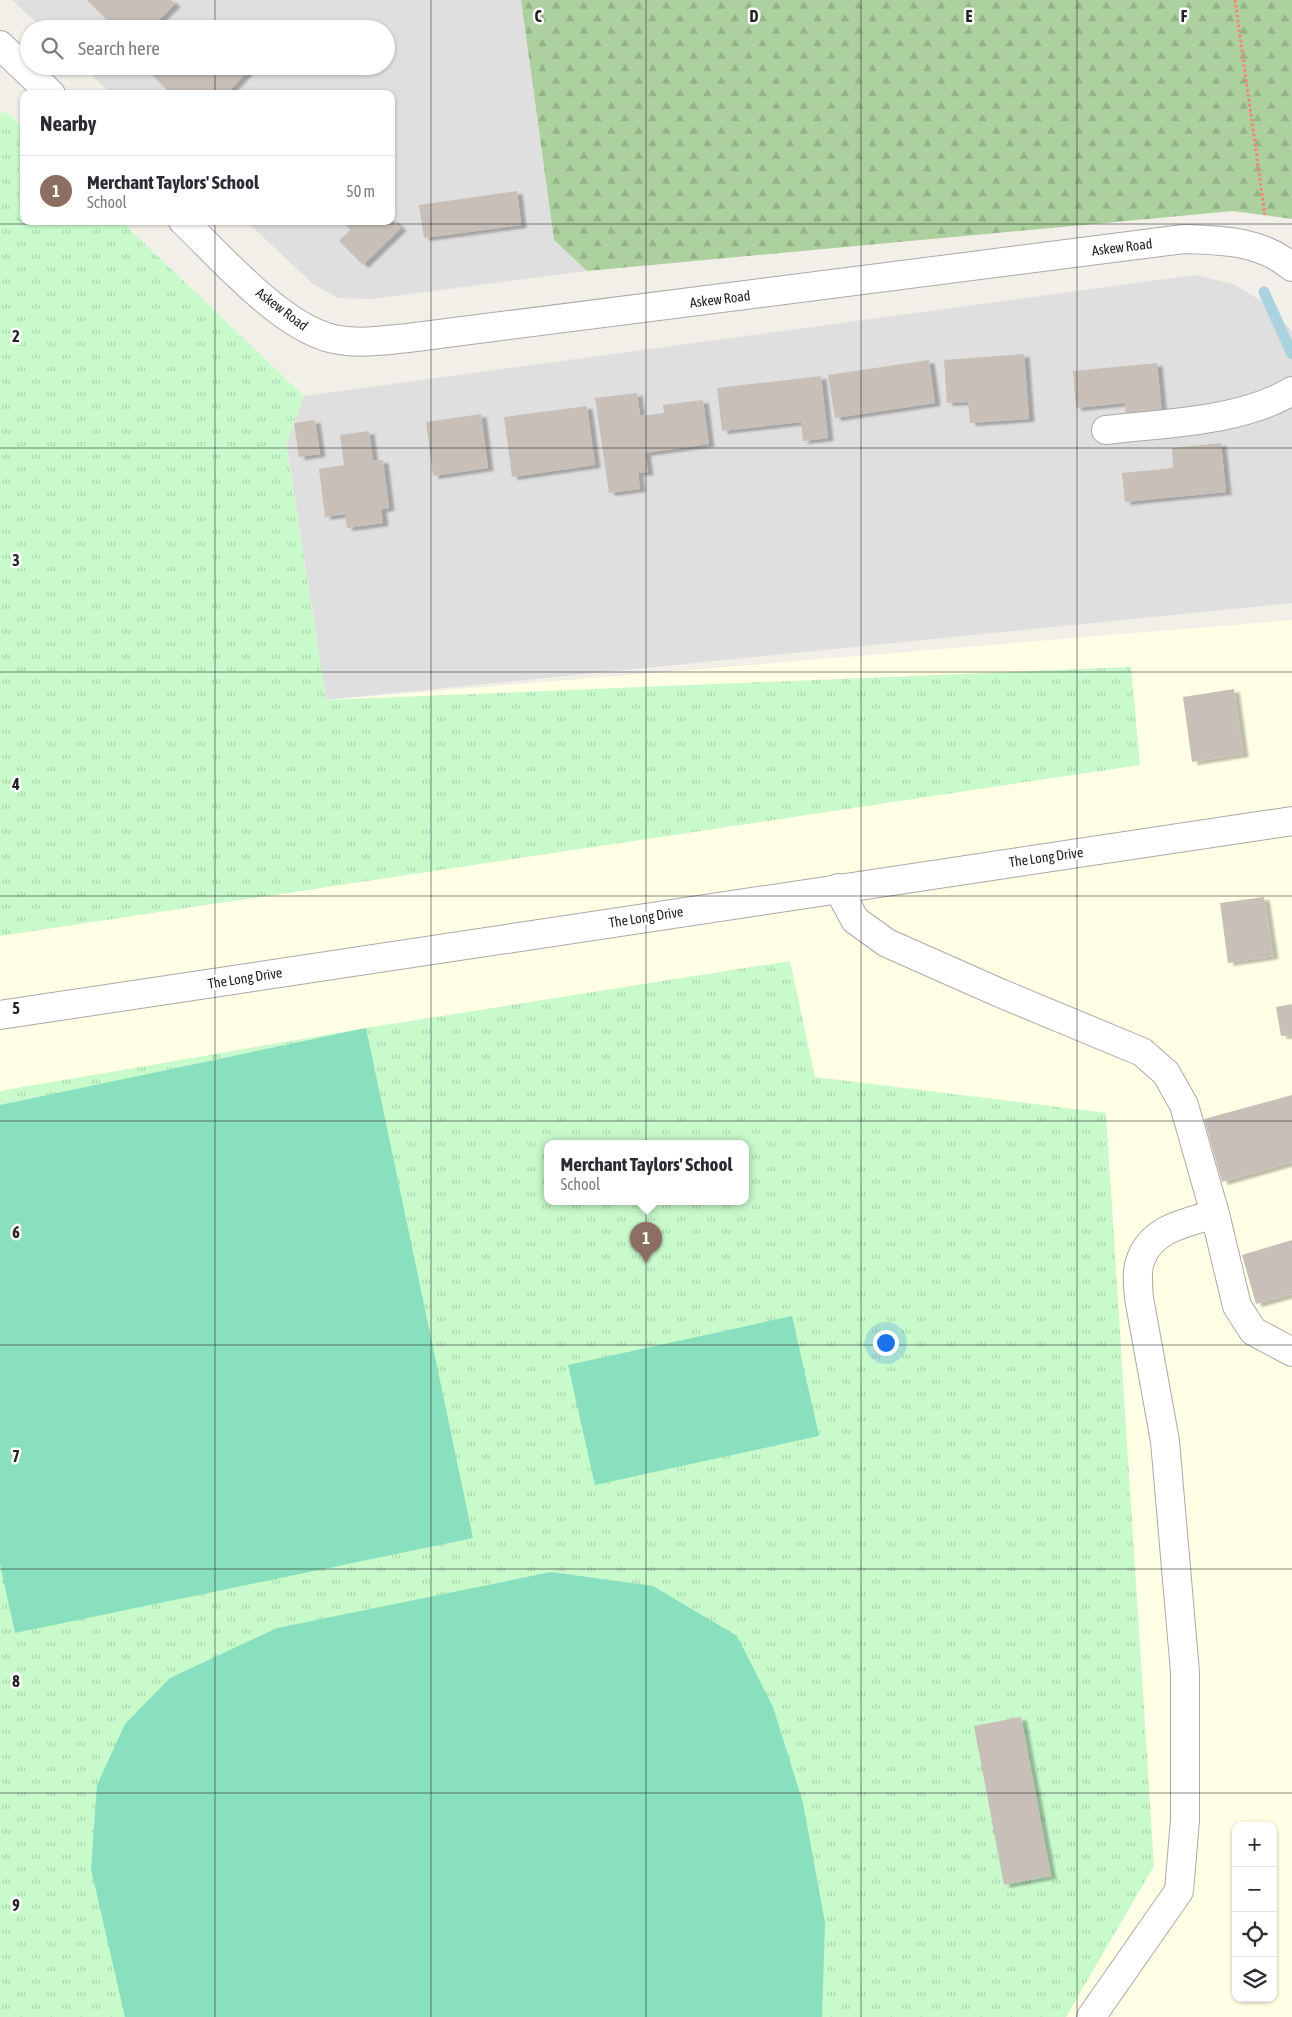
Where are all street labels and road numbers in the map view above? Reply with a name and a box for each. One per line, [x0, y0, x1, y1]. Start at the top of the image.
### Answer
street label: Askew Road [1091, 235, 1153, 259]
street label: Askew Road [253, 284, 311, 334]
street label: Askew Road [689, 287, 751, 311]
street label: The Long Drive [1008, 844, 1084, 870]
street label: The Long Drive [608, 903, 684, 931]
street label: The Long Drive [207, 964, 283, 992]

